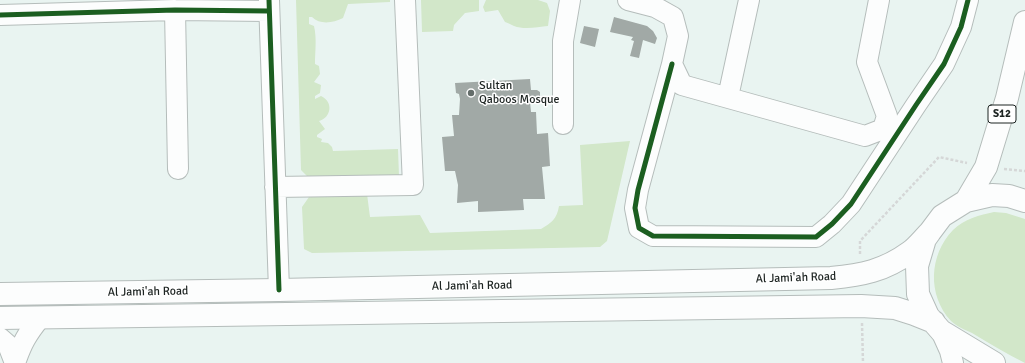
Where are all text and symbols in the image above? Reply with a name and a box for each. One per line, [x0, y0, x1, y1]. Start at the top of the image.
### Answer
place label: Sultan Qaboos Mosque [479, 79, 560, 107]
marker: Sultan Qaboos Mosque [466, 88, 476, 98]
road number: S12 [988, 105, 1016, 123]
street label: Al Jami'ah Road [755, 269, 837, 287]
street label: Al Jami'ah Road [432, 278, 512, 294]
street label: Al Jami'ah Road [108, 284, 188, 300]

